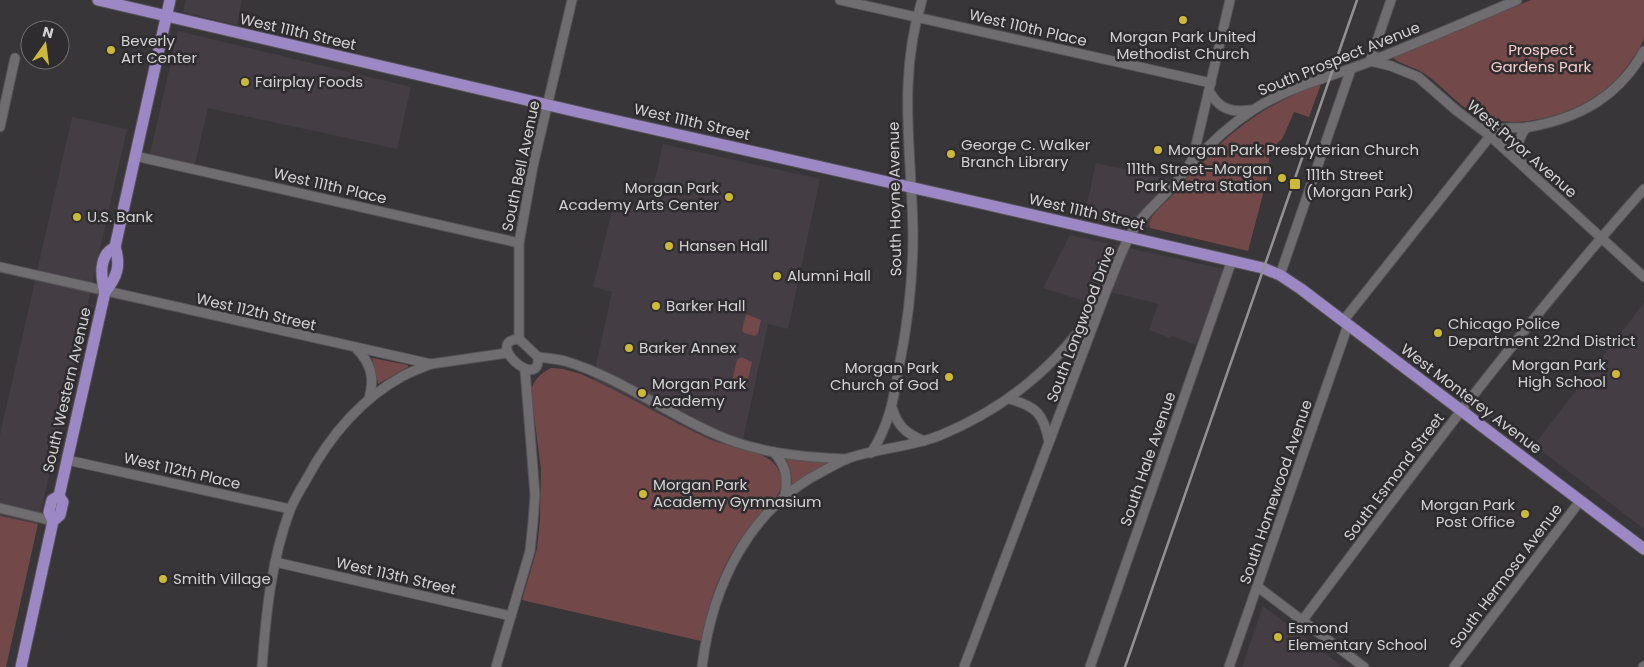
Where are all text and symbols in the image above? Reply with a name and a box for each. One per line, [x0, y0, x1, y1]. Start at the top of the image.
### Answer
street label: West 110th Place [967, 4, 1089, 51]
street label: West 111th Street [238, 8, 358, 55]
marker: Morgan Park United Methodist Church [1177, 14, 1189, 26]
street label: South Prospect Avenue [1255, 16, 1423, 101]
north arrow [20, 20, 70, 70]
text: N [41, 21, 56, 43]
place label: Morgan Park United Methodist Church [1110, 26, 1256, 64]
place label: Beverly Art Center [121, 30, 197, 68]
park label: Prospect Gardens Park [1491, 39, 1591, 77]
marker: Beverly Art Center [105, 44, 117, 56]
place label: Fairplay Foods [255, 71, 363, 92]
marker: Fairplay Foods [239, 76, 251, 88]
street label: West Pryor Avenue [1463, 95, 1582, 202]
street label: West 111th Street [632, 98, 752, 145]
street label: South Bell Avenue [496, 99, 545, 233]
street label: South Hoyne Avenue [883, 121, 906, 277]
place label: George C. Walker Branch Library [961, 134, 1091, 172]
place label: Morgan Park Presbyterian Church [1168, 139, 1419, 160]
marker: Morgan Park Presbyterian Church [1152, 144, 1164, 156]
marker: George C. Walker Branch Library [945, 148, 957, 160]
place label: 111th Street–Morgan Park Metra Station [1126, 158, 1272, 196]
street label: West 111th Place [271, 162, 389, 209]
place label: 111th Street (Morgan Park) [1306, 164, 1414, 202]
marker: 111th Street–Morgan Park Metra Station [1276, 172, 1288, 184]
place label: Morgan Park Academy Arts Center [558, 177, 719, 215]
marker: 111th Street (Morgan Park) [1288, 177, 1302, 191]
street label: West 111th Street [1027, 188, 1147, 235]
marker: Morgan Park Academy Arts Center [723, 191, 735, 203]
place label: U.S. Bank [87, 206, 153, 227]
marker: U.S. Bank [71, 211, 83, 223]
place label: Hansen Hall [679, 235, 768, 256]
marker: Hansen Hall [663, 240, 675, 252]
street label: South Longwood Drive [1041, 242, 1120, 405]
place label: Alumni Hall [787, 265, 871, 286]
marker: Alumni Hall [771, 270, 783, 282]
street label: West 112th Street [194, 288, 318, 336]
place label: Barker Hall [666, 295, 745, 316]
marker: Barker Hall [650, 300, 662, 312]
street label: South Western Avenue [37, 305, 96, 475]
place label: Chicago Police Department 22nd District [1448, 313, 1636, 351]
marker: Chicago Police Department 22nd District [1432, 327, 1444, 339]
place label: Barker Annex [639, 337, 736, 358]
street label: West Monterey Avenue [1396, 339, 1546, 459]
marker: Barker Annex [623, 342, 635, 354]
place label: Morgan Park High School [1512, 354, 1606, 392]
place label: Morgan Park Church of God [830, 357, 939, 395]
marker: Morgan Park High School [1610, 368, 1622, 380]
marker: Morgan Park Church of God [943, 371, 955, 383]
place label: Morgan Park Academy [652, 373, 746, 411]
marker: Morgan Park Academy [636, 387, 648, 399]
street label: South Hale Avenue [1115, 389, 1180, 529]
street label: South Homewood Avenue [1234, 397, 1317, 587]
street label: South Esmond Street [1338, 408, 1449, 545]
street label: West 112th Place [122, 447, 243, 494]
place label: Morgan Park Academy Gymnasium [653, 474, 822, 512]
marker: Morgan Park Academy Gymnasium [637, 488, 649, 500]
place label: Morgan Park Post Office [1421, 494, 1515, 532]
street label: South Hermosa Avenue [1444, 499, 1567, 652]
marker: Morgan Park Post Office [1519, 508, 1531, 520]
street label: West 113th Street [334, 551, 458, 600]
place label: Smith Village [173, 568, 271, 589]
marker: Smith Village [157, 573, 169, 585]
place label: Esmond Elementary School [1288, 617, 1427, 655]
marker: Esmond Elementary School [1272, 631, 1284, 643]

